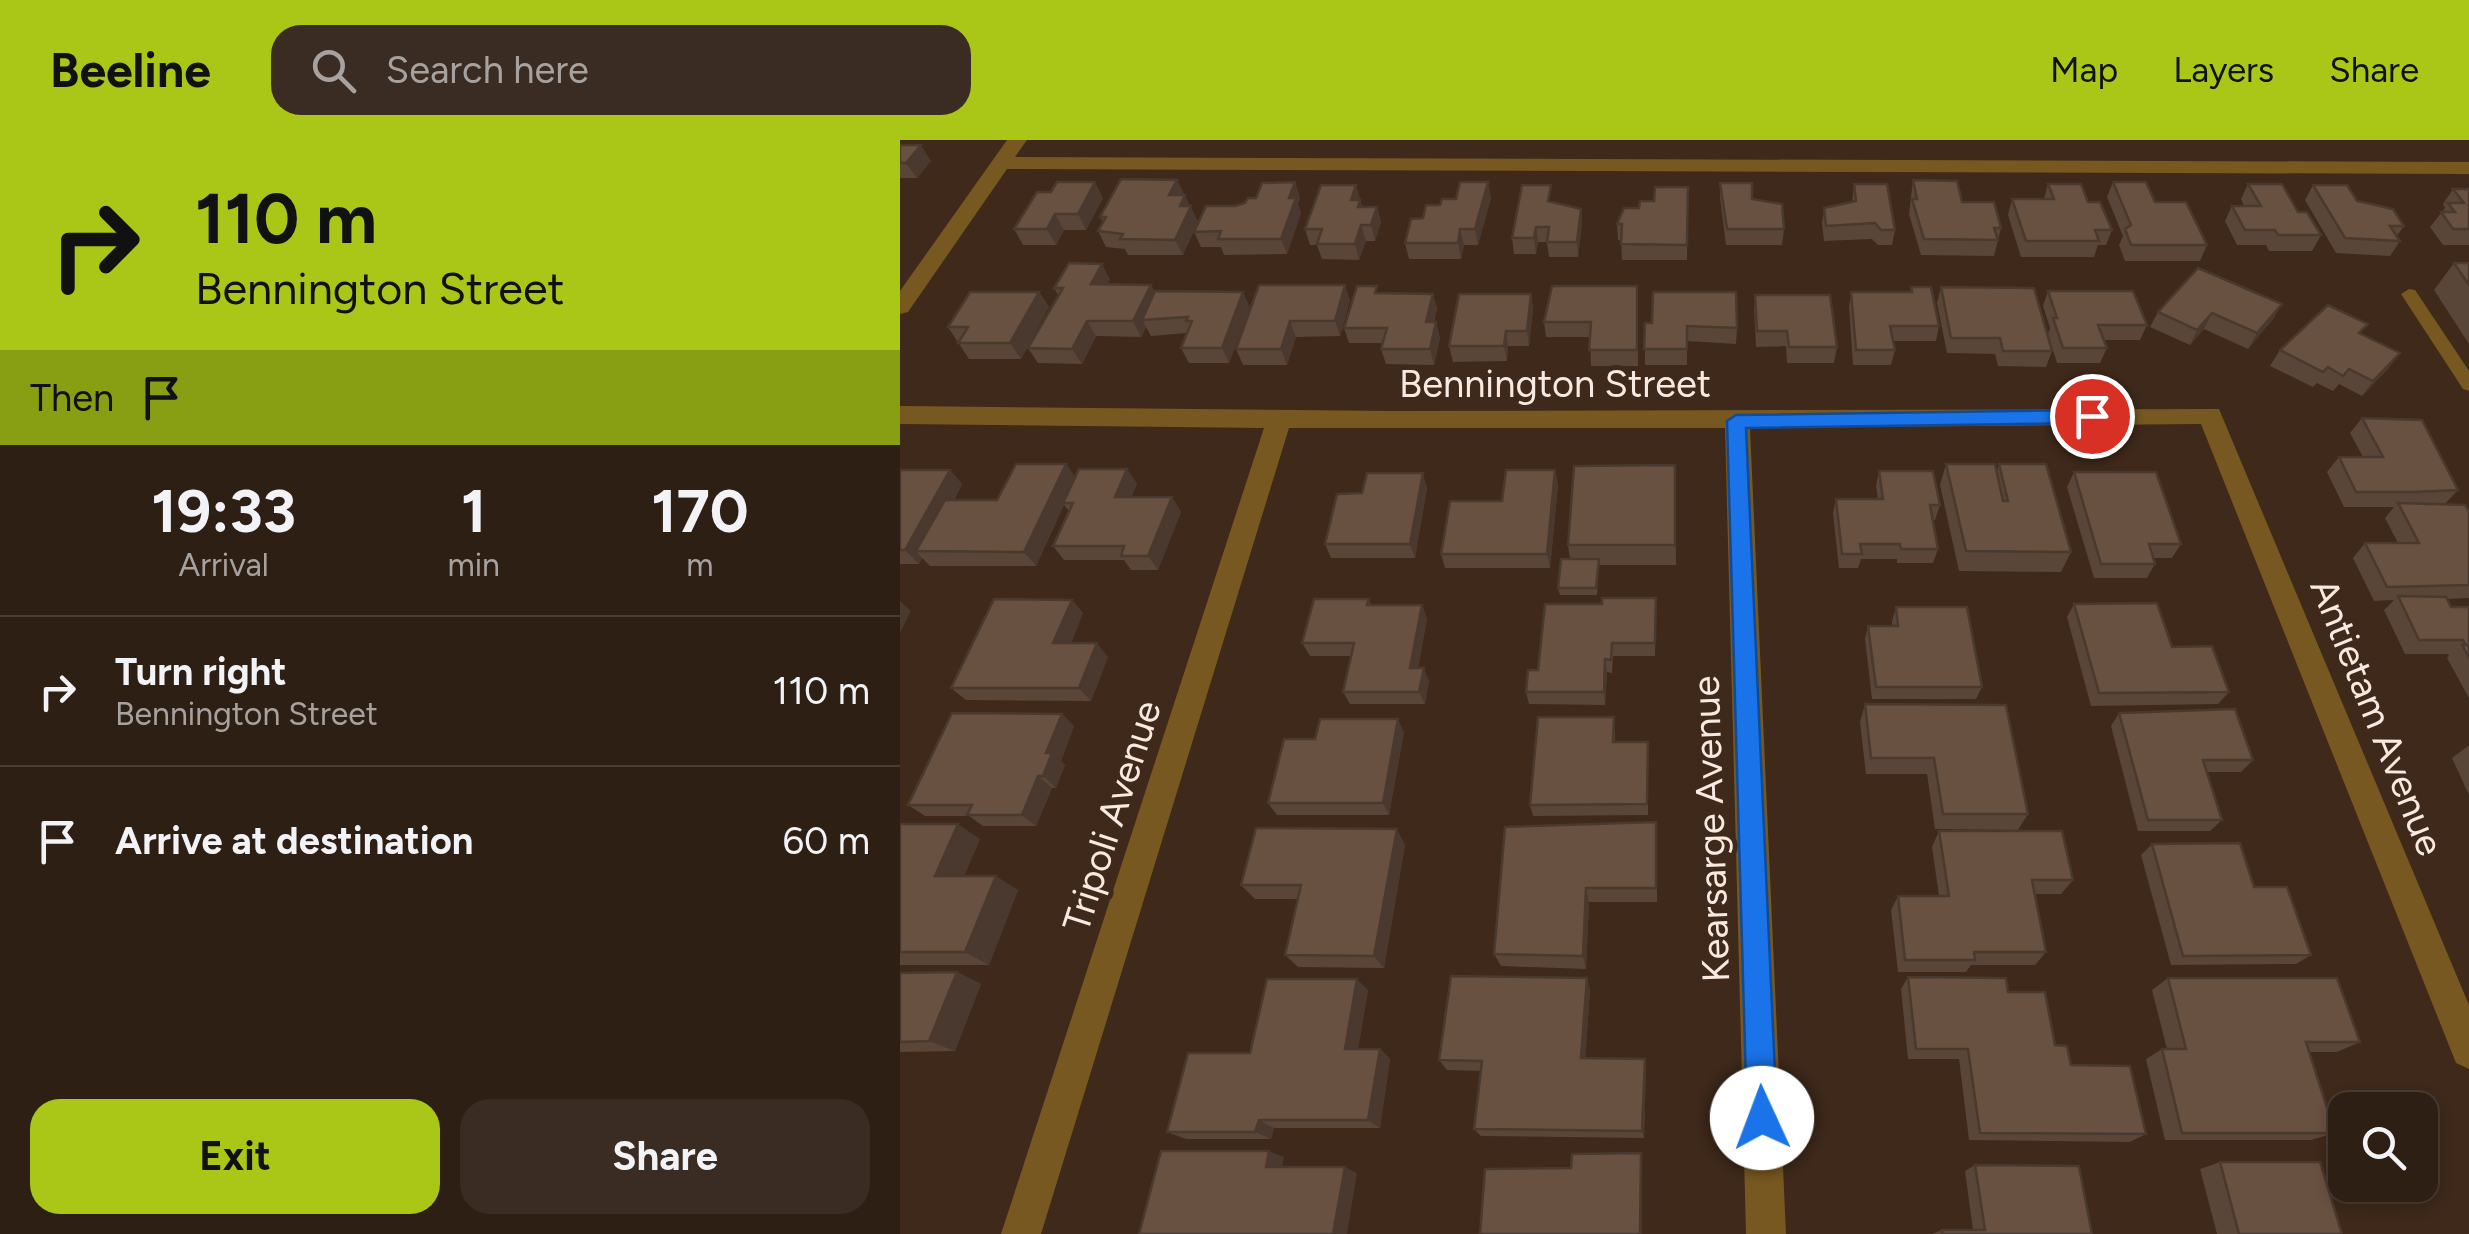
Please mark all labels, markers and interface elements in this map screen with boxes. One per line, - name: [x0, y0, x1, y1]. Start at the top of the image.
- search box: [271, 25, 971, 115]
- text: Beeline: [50, 41, 211, 99]
- icon: search: [306, 43, 361, 98]
- text: Search here: [386, 47, 589, 93]
- text: Map: [2050, 49, 2118, 91]
- text: Layers: [2173, 49, 2274, 91]
- text: Share: [2329, 49, 2419, 91]
- text: 110 m: [195, 176, 377, 261]
- icon: right: [30, 180, 160, 310]
- text: Bennington Street: [195, 261, 564, 315]
- street label: Bennington Street: [1399, 361, 1711, 407]
- icon: arrive: [134, 370, 189, 425]
- pin: [2050, 374, 2135, 459]
- text: Then: [30, 375, 114, 421]
- icon: arrive: [2065, 389, 2120, 444]
- text: 19:33: [151, 475, 296, 547]
- text: 1: [461, 475, 486, 547]
- text: 170: [651, 475, 749, 547]
- text: Arrival: [179, 546, 269, 584]
- text: min: [447, 546, 500, 584]
- text: m: [686, 546, 714, 584]
- street label: Antietam Avenue: [2300, 572, 2454, 862]
- text: Turn right: [115, 649, 287, 695]
- icon: right: [30, 664, 85, 719]
- text: 110 m: [773, 668, 870, 714]
- street label: Kearsarge Avenue: [1683, 675, 1739, 983]
- text: Bennington Street: [115, 695, 378, 733]
- street label: Tripoli Avenue: [1053, 695, 1171, 937]
- icon: arrive: [30, 814, 85, 869]
- text: Arrive at destination: [115, 818, 473, 864]
- text: 60 m: [782, 818, 870, 864]
- position arrow: [1710, 1066, 1814, 1170]
- map controls: [2328, 1092, 2438, 1202]
- button: search: [2328, 1092, 2438, 1202]
- button: Exit: [30, 1099, 440, 1214]
- button: Share: [460, 1099, 870, 1214]

